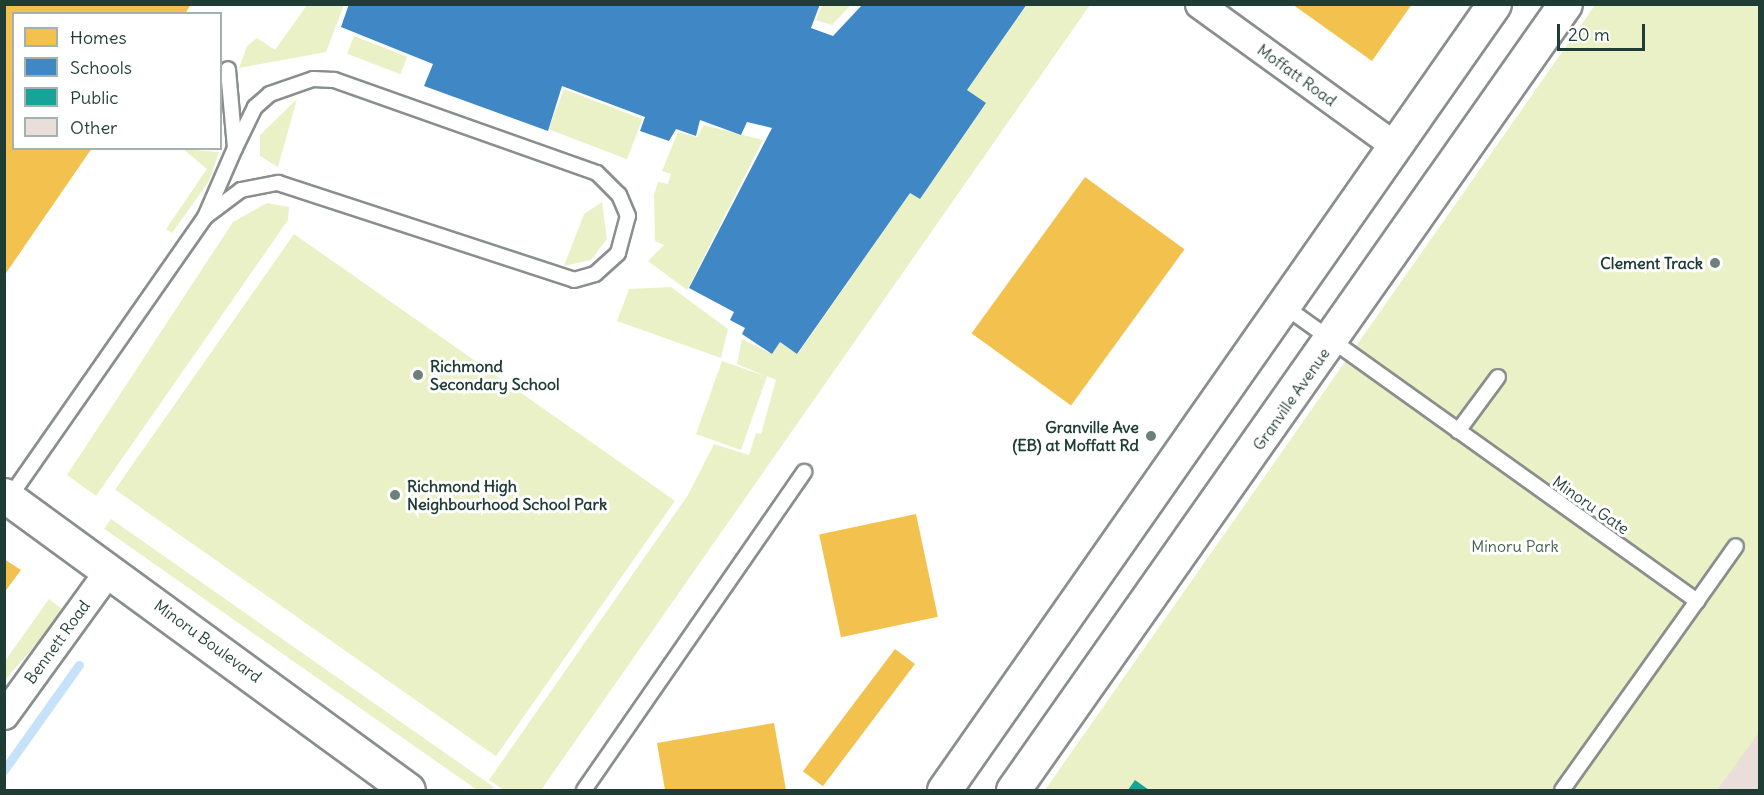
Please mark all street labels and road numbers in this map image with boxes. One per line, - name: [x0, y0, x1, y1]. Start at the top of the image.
- street label: Moffatt Road: [1254, 40, 1340, 110]
- street label: Granville Avenue: [1249, 344, 1333, 454]
- street label: Minoru Gate: [1549, 472, 1633, 538]
- street label: Minoru Boulevard: [151, 596, 265, 686]
- street label: Bennett Road: [20, 597, 94, 687]

